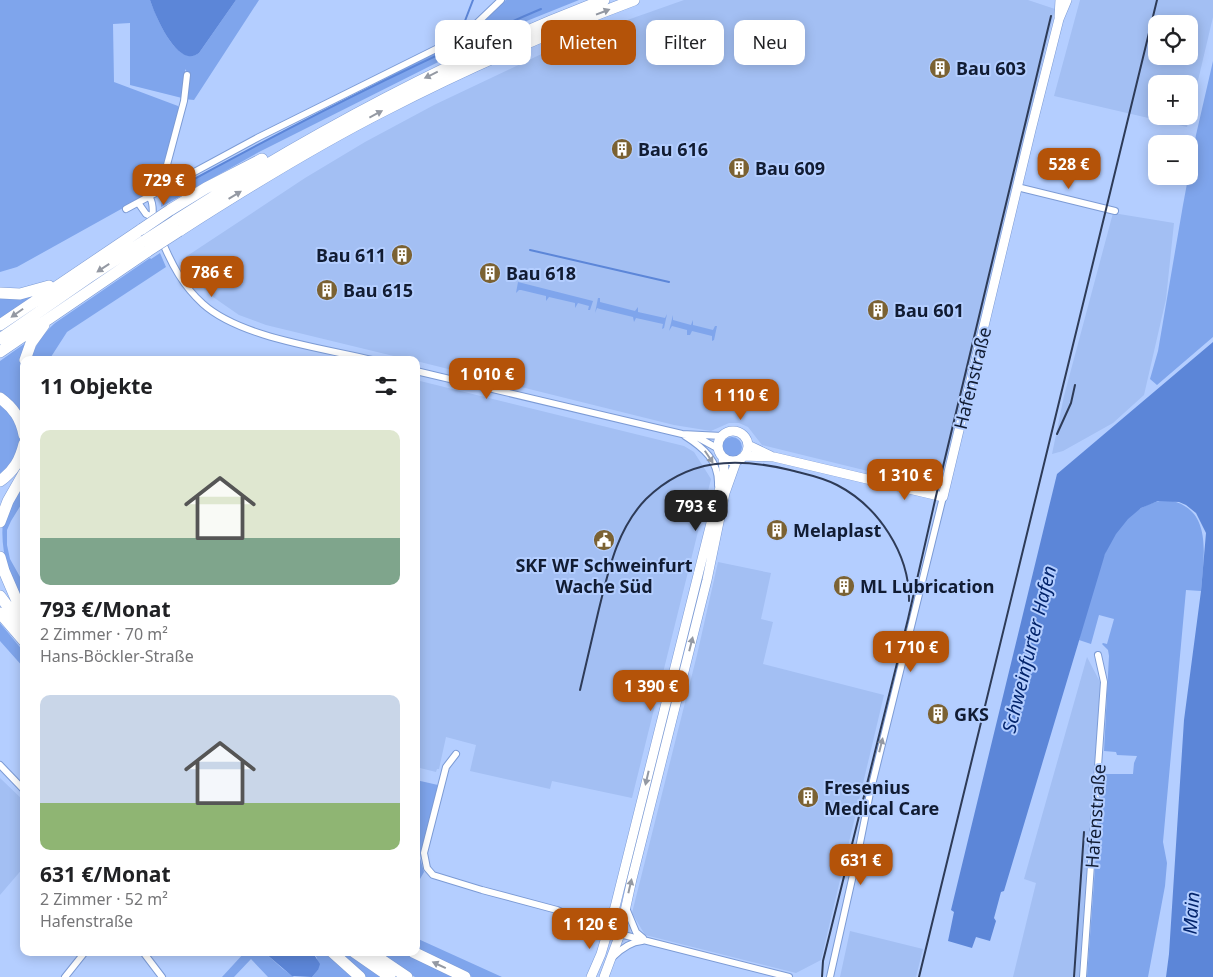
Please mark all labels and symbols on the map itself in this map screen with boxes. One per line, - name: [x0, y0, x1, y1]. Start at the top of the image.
- one-way arrow: [596, 7, 611, 15]
- building icon: Bau 603: [928, 56, 952, 80]
- place label: Bau 603: [956, 56, 1026, 80]
- one-way arrow: [424, 71, 439, 80]
- one-way arrow: [369, 110, 382, 119]
- building icon: Bau 616: [610, 137, 634, 161]
- place label: Bau 616: [638, 137, 708, 161]
- pin: 528 €: [1034, 148, 1104, 190]
- building icon: Bau 609: [727, 156, 751, 180]
- place label: Bau 609: [755, 156, 825, 180]
- pin: 729 €: [129, 164, 199, 206]
- one-way arrow: [228, 191, 241, 200]
- place label: Bau 611: [316, 243, 386, 267]
- building icon: Bau 611: [390, 243, 414, 267]
- pin: 786 €: [177, 256, 247, 298]
- building icon: Bau 618: [478, 261, 502, 285]
- place label: Bau 618: [506, 261, 576, 285]
- one-way arrow: [96, 263, 110, 272]
- building icon: Bau 615: [315, 278, 339, 302]
- place label: Bau 615: [343, 278, 413, 302]
- building icon: Bau 601: [866, 298, 890, 322]
- place label: Bau 601: [894, 298, 964, 322]
- one-way arrow: [10, 308, 24, 318]
- street label: Hafenstraße: [948, 324, 996, 432]
- pin: 1 010 €: [441, 358, 533, 400]
- pin: 1 110 €: [695, 378, 787, 421]
- one-way arrow: [704, 450, 714, 464]
- pin: 1 310 €: [859, 458, 951, 501]
- pin: 793 €: [661, 490, 731, 532]
- building icon: Melaplast: [765, 518, 789, 542]
- place label: Melaplast: [793, 518, 881, 542]
- public building icon: SKF WF Schweinfurt Wache Süd: [592, 528, 616, 552]
- place label: SKF WF Schweinfurt Wache Süd: [515, 553, 693, 598]
- water label: Schweinfurter Hafen: [996, 563, 1062, 735]
- building icon: ML Lubrication: [832, 574, 856, 598]
- place label: ML Lubrication: [860, 574, 995, 598]
- pin: 1 710 €: [865, 630, 957, 673]
- one-way arrow: [687, 636, 695, 651]
- pin: 1 390 €: [605, 670, 697, 712]
- building icon: GKS: [926, 702, 950, 726]
- place label: GKS: [954, 702, 989, 726]
- one-way arrow: [877, 738, 885, 753]
- street label: Hafenstraße: [1079, 763, 1111, 869]
- one-way arrow: [643, 770, 651, 785]
- place label: Fresenius Medical Care: [824, 775, 939, 820]
- building icon: Fresenius Medical Care: [796, 785, 820, 809]
- pin: 631 €: [826, 844, 896, 886]
- one-way arrow: [626, 878, 634, 894]
- water label: Main: [1177, 891, 1205, 935]
- pin: 1 120 €: [544, 908, 636, 950]
- one-way arrow: [432, 961, 446, 969]

